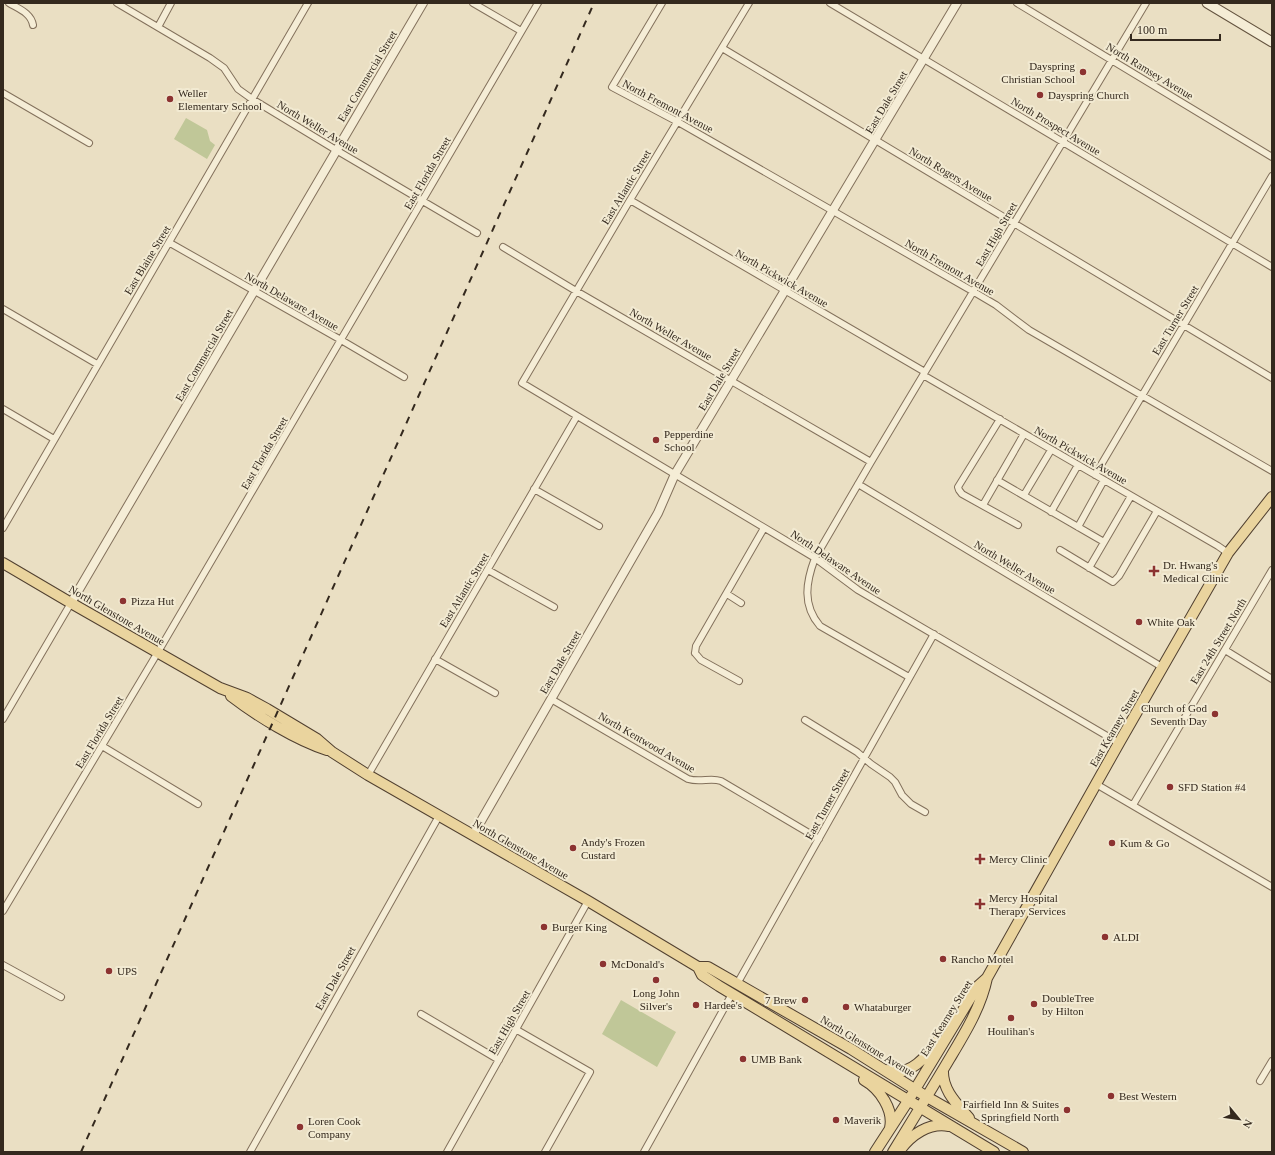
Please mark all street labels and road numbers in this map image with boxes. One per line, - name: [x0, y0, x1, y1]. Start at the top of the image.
- street label: East Commercial Street: [335, 28, 399, 124]
- street label: North Ramsey Avenue: [1104, 40, 1196, 102]
- street label: East Dale Street: [863, 69, 909, 135]
- street label: North Fremont Avenue: [620, 77, 716, 135]
- street label: North Prospect Avenue: [1009, 95, 1103, 157]
- street label: North Weller Avenue: [275, 98, 361, 156]
- street label: East Florida Street: [401, 135, 453, 211]
- street label: North Rogers Avenue: [907, 144, 995, 204]
- street label: East Atlantic Street: [599, 148, 653, 226]
- street label: East High Street: [973, 200, 1019, 268]
- street label: East Blaine Street: [122, 223, 172, 297]
- street label: North Fremont Avenue: [903, 236, 997, 298]
- street label: North Pickwick Avenue: [734, 247, 831, 309]
- street label: North Delaware Avenue: [243, 269, 341, 333]
- street label: East Turner Street: [1149, 283, 1201, 357]
- street label: North Weller Avenue: [628, 306, 714, 362]
- street label: East Commercial Street: [173, 307, 235, 403]
- street label: East Dale Street: [696, 346, 742, 412]
- street label: East Florida Street: [238, 415, 290, 491]
- street label: North Pickwick Avenue: [1033, 424, 1130, 486]
- street label: North Delaware Avenue: [789, 527, 883, 597]
- street label: North Weller Avenue: [972, 538, 1058, 596]
- street label: East Atlantic Street: [437, 551, 491, 629]
- street label: North Glenstone Avenue: [67, 583, 167, 647]
- street label: East 24th Street North: [1188, 595, 1249, 686]
- street label: East Dale Street: [537, 628, 583, 696]
- street label: East Kearney Street: [1087, 687, 1141, 769]
- street label: East Florida Street: [73, 694, 125, 770]
- street label: North Kentwood Avenue: [596, 709, 698, 775]
- street label: East Turner Street: [802, 766, 852, 842]
- street label: North Glenstone Avenue: [471, 817, 571, 881]
- street label: East Dale Street: [313, 944, 357, 1012]
- street label: East Kearney Street: [918, 978, 974, 1058]
- street label: East High Street: [486, 988, 532, 1056]
- street label: North Glenstone Avenue: [818, 1013, 918, 1079]

